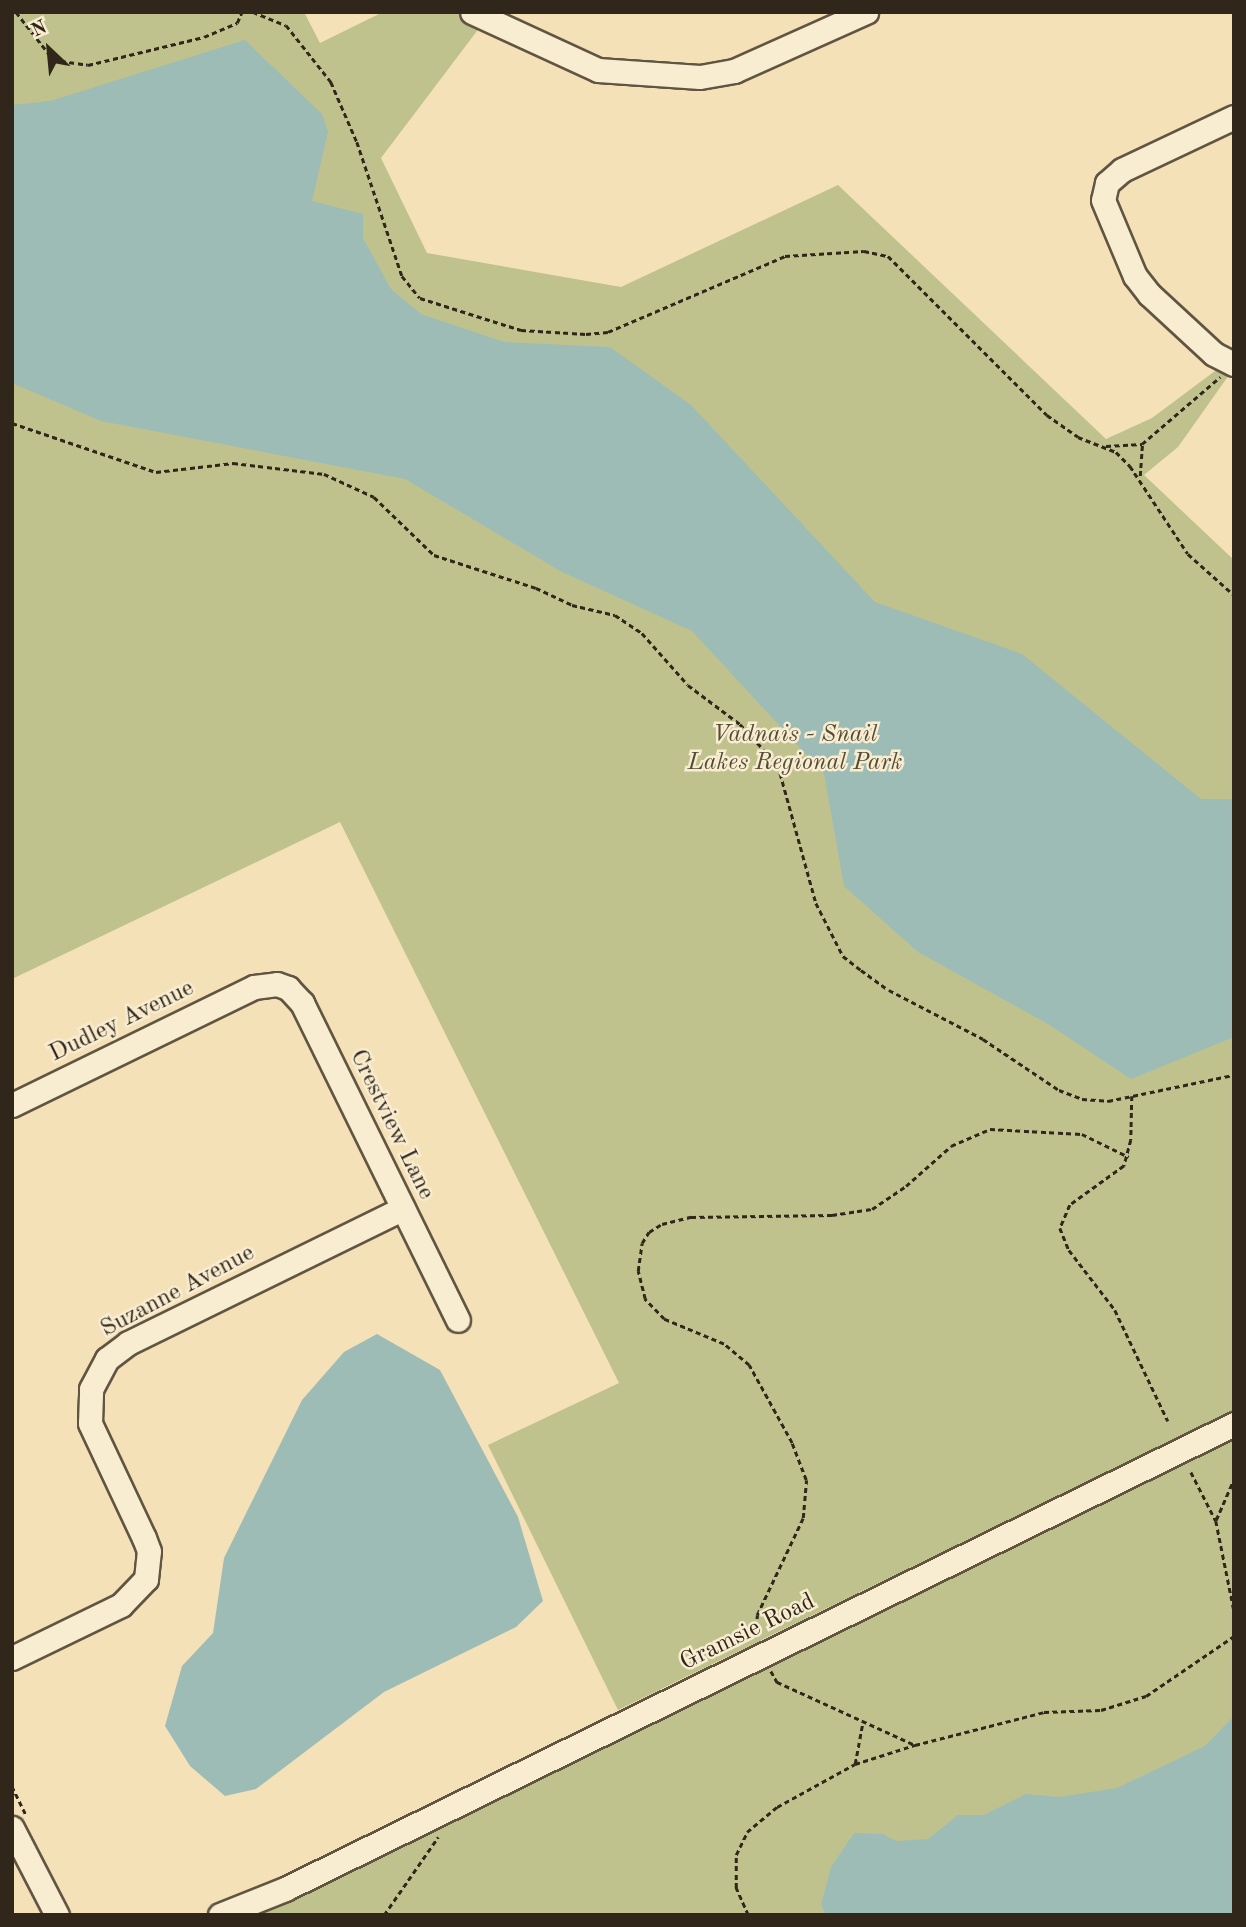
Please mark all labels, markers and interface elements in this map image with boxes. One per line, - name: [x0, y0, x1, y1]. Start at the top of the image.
- north arrow: [14, 14, 84, 84]
- text: N: [29, 18, 50, 41]
- park label: Vadnais - Snail Lakes Regional Park: [687, 722, 903, 778]
- street label: Dudley Avenue: [45, 975, 199, 1069]
- street label: Crestview Lane: [342, 1045, 440, 1205]
- street label: Suzanne Avenue: [96, 1239, 260, 1345]
- street label: Gramsie Road: [676, 1588, 820, 1678]

